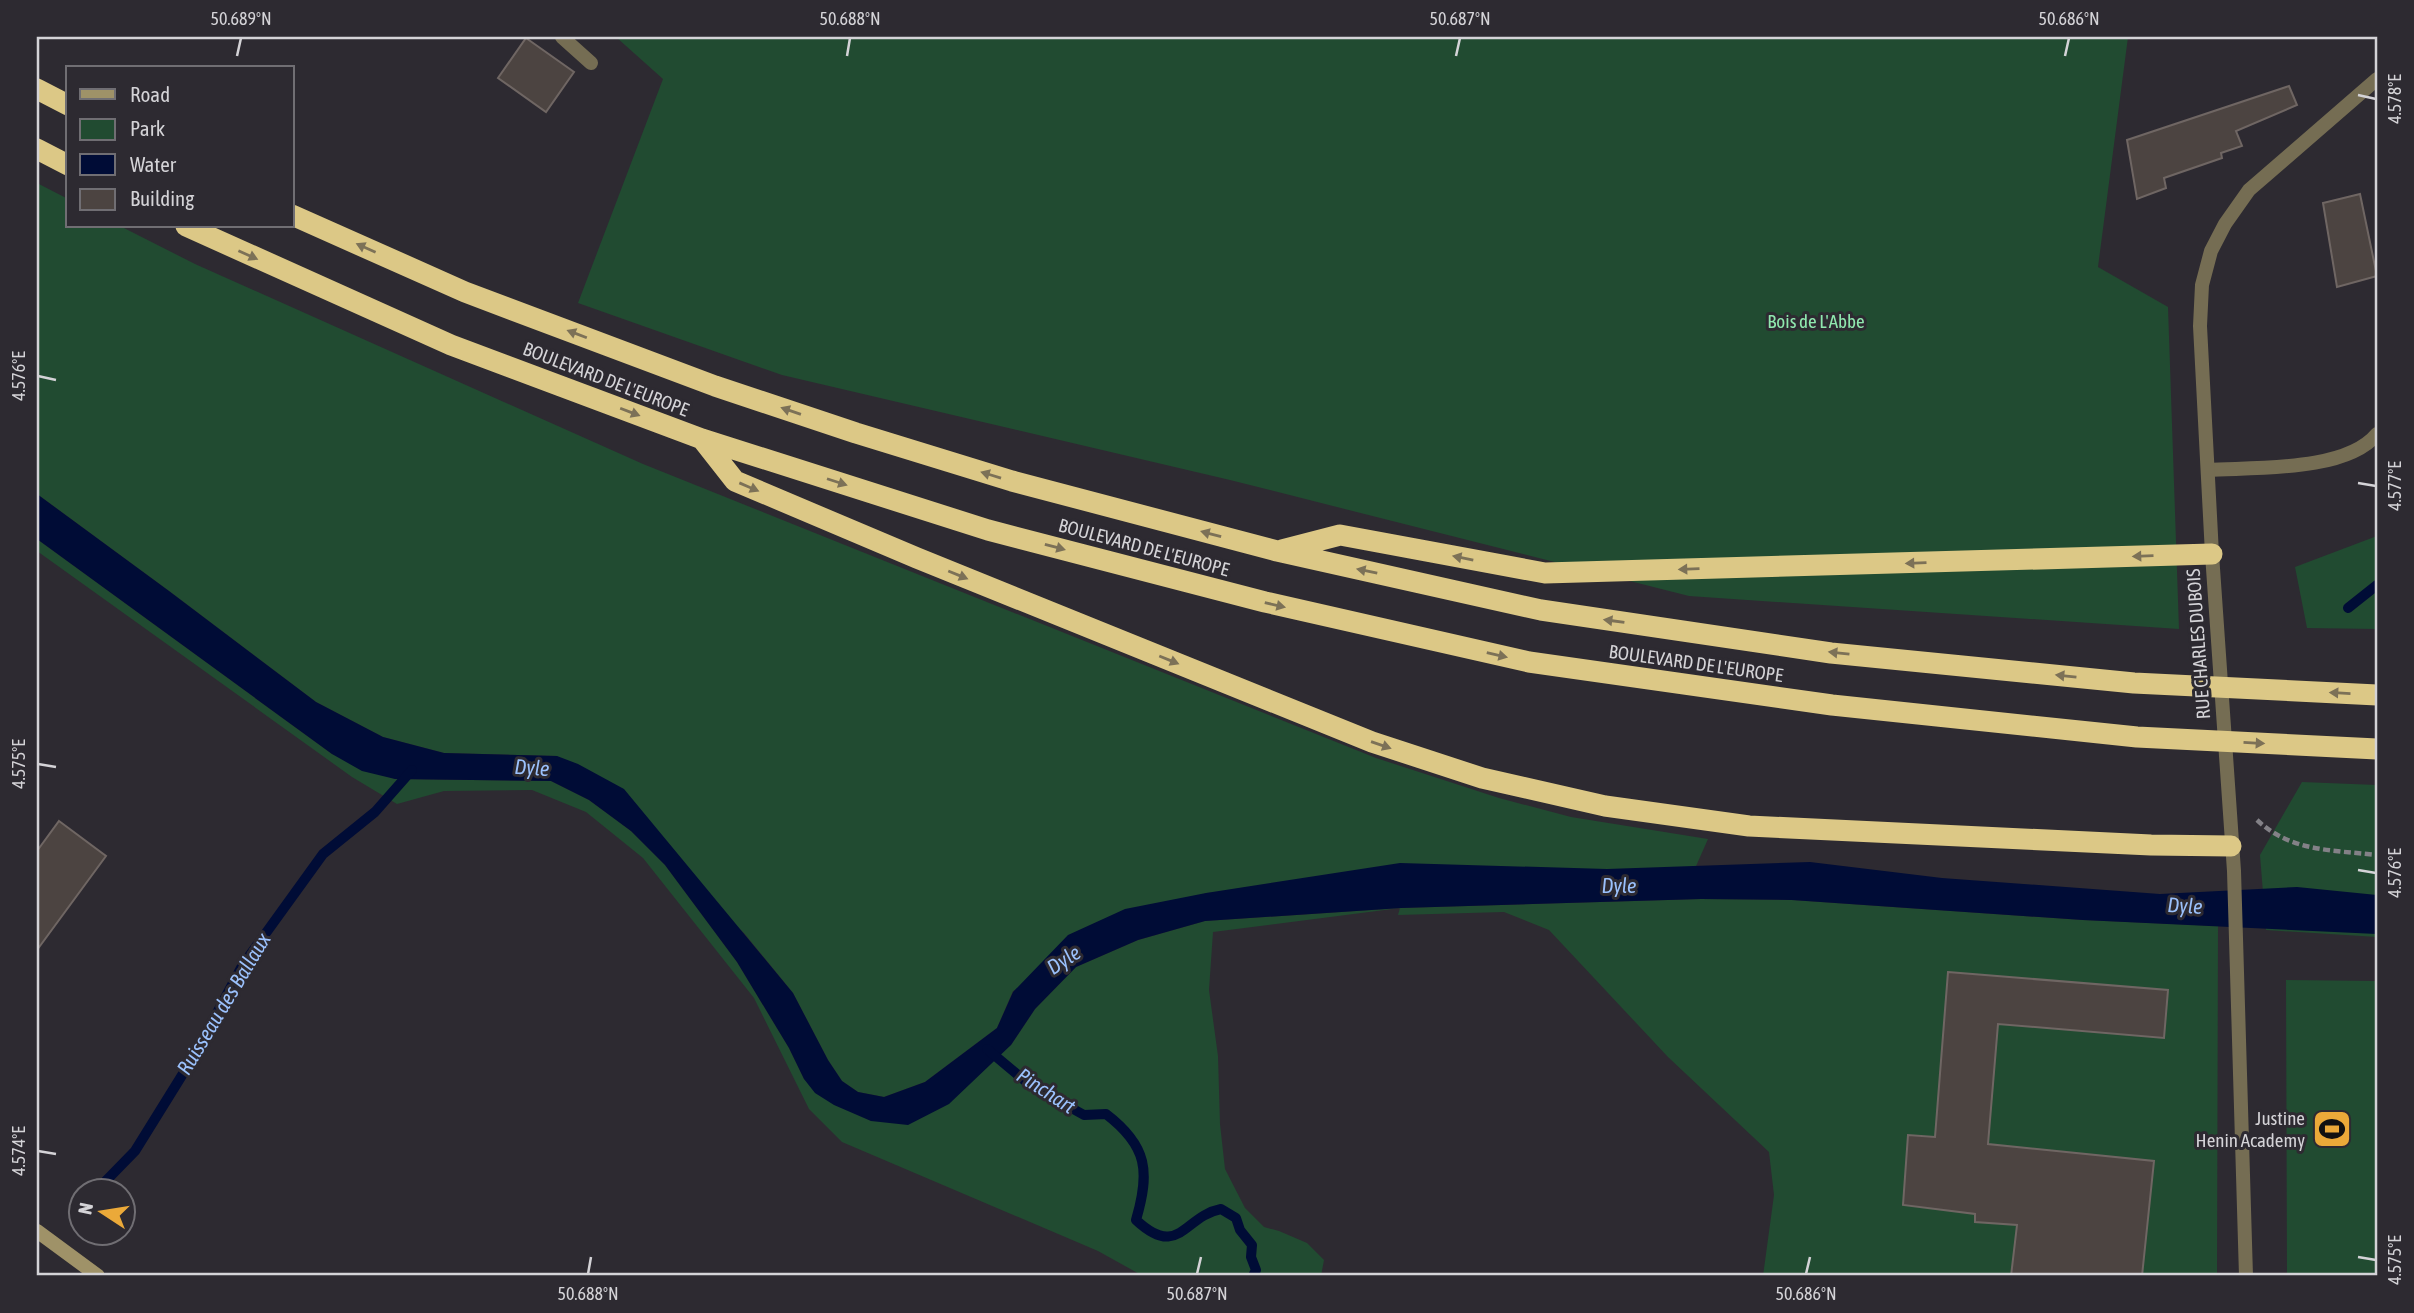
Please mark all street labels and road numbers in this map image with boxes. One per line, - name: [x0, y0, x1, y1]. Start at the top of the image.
- street label: BOULEVARD DE L'EUROPE: [520, 337, 692, 421]
- street label: BOULEVARD DE L'EUROPE: [1056, 514, 1232, 580]
- street label: RUE CHARLES DUBOIS: [2182, 568, 2214, 720]
- street label: BOULEVARD DE L'EUROPE: [1607, 640, 1785, 686]

